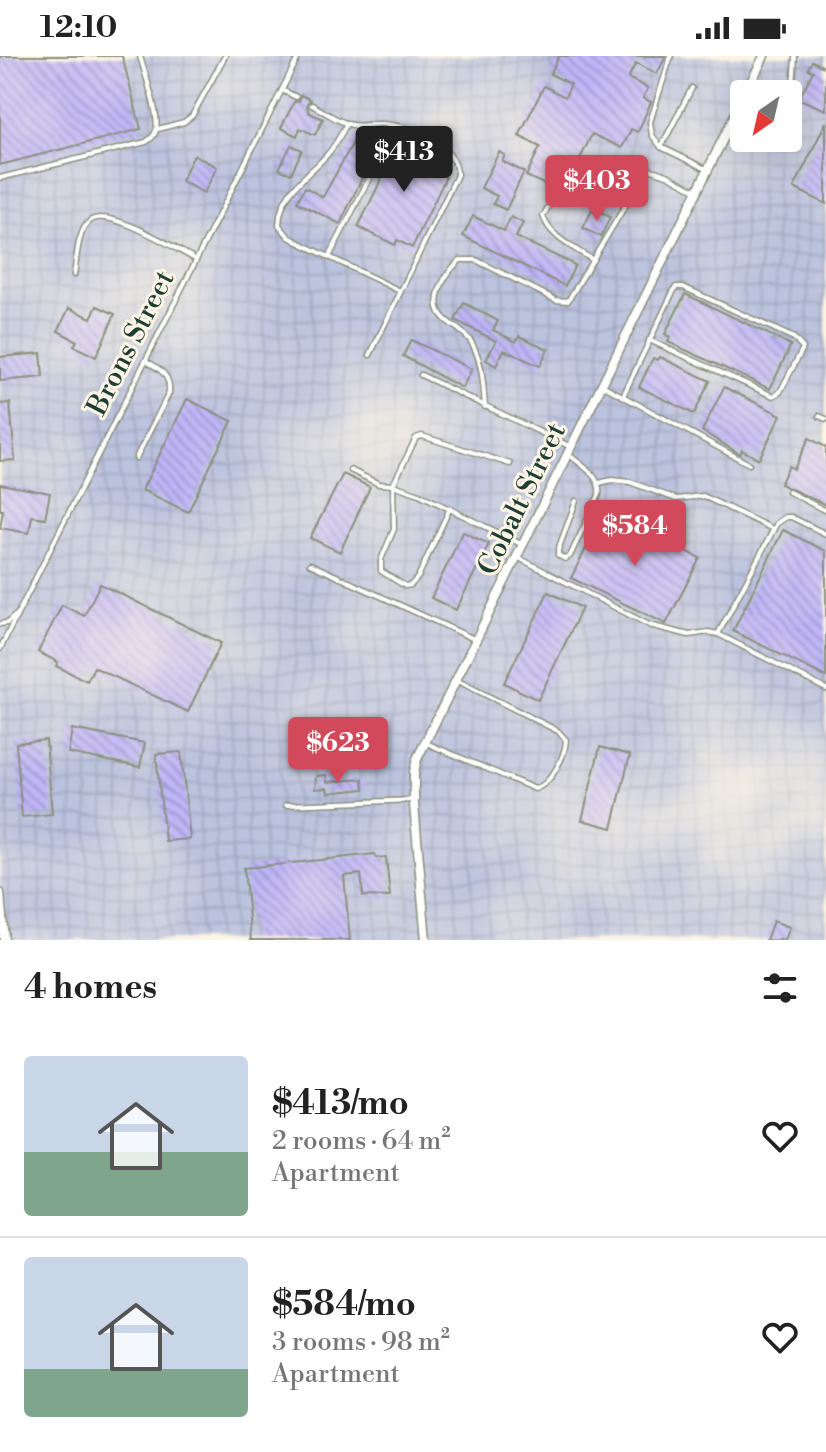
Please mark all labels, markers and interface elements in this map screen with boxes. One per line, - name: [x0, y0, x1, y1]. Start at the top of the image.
- text: 12:10: [40, 9, 117, 47]
- north arrow: [730, 80, 802, 152]
- map controls: [730, 80, 802, 152]
- pin: $413: [357, 126, 451, 194]
- text: $413: [374, 136, 434, 168]
- pin: $403: [550, 155, 644, 223]
- text: $403: [563, 165, 631, 197]
- street label: Brons Street: [79, 265, 182, 422]
- street label: Cobalt Street: [470, 417, 574, 581]
- pin: $584: [588, 500, 682, 568]
- text: $584: [602, 510, 668, 542]
- pin: $623: [291, 717, 385, 785]
- text: $623: [306, 727, 370, 759]
- icon: filters: [758, 966, 802, 1010]
- text: 4 homes: [24, 967, 157, 1009]
- text: $413/mo: [272, 1083, 409, 1125]
- icon: home: [88, 1088, 184, 1184]
- icon: heart: [758, 1114, 802, 1158]
- text: 2 rooms · 64 m²: [272, 1125, 451, 1157]
- text: Apartment: [272, 1157, 400, 1189]
- text: $584/mo: [272, 1284, 416, 1326]
- icon: home: [88, 1289, 184, 1385]
- icon: heart: [758, 1315, 802, 1359]
- text: 3 rooms · 98 m²: [272, 1326, 450, 1358]
- text: Apartment: [272, 1358, 400, 1390]

